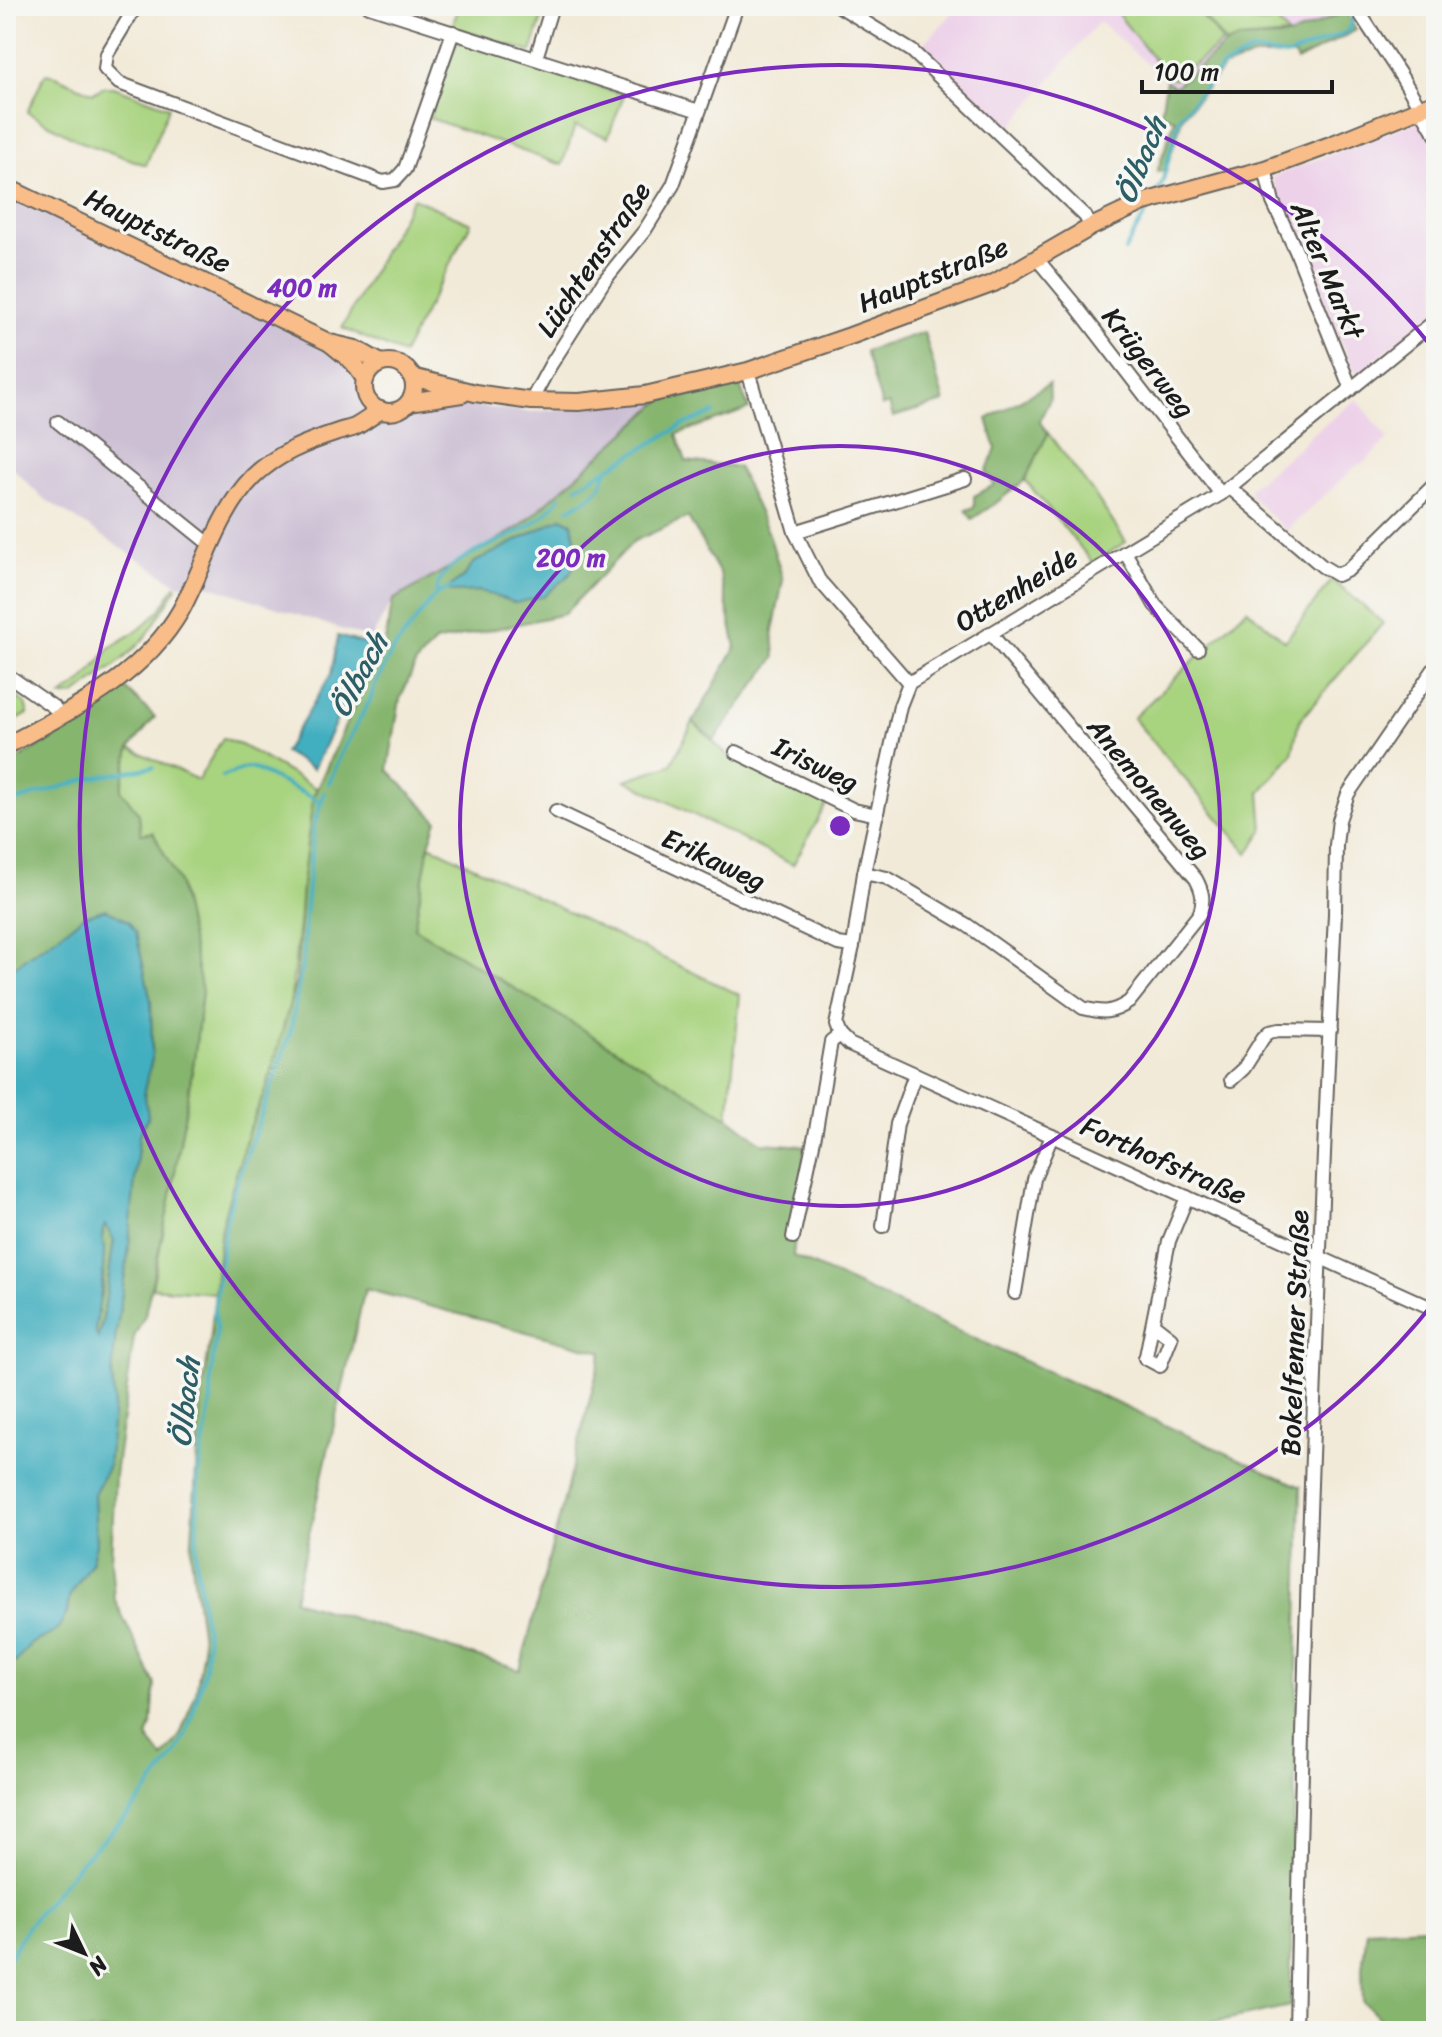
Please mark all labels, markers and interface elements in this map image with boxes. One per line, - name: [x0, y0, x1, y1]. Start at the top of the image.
- scale bar: [1142, 44, 1332, 94]
- text: 100 m: [1154, 51, 1219, 93]
- water label: Ölbach: [1099, 106, 1184, 212]
- street label: Lüchtenstraße: [523, 171, 664, 348]
- street label: Hauptstraße: [76, 174, 240, 287]
- street label: Alter Markt: [1276, 192, 1379, 349]
- street label: Hauptstraße: [850, 222, 1016, 327]
- text: 400 m: [267, 267, 338, 309]
- street label: Krügerweg: [1089, 295, 1208, 429]
- street label: Ottenheide: [945, 533, 1087, 646]
- text: 200 m: [536, 537, 606, 579]
- water label: Ölbach: [314, 621, 405, 727]
- street label: Anemonenweg: [1074, 705, 1225, 871]
- street label: Irisweg: [763, 722, 867, 806]
- centre of rings: [826, 812, 854, 840]
- street label: Erikaweg: [653, 814, 774, 905]
- street label: Forthofstraße: [1073, 1102, 1255, 1219]
- street label: Bokelfenner Straße: [1266, 1209, 1323, 1457]
- water label: Ölbach: [153, 1352, 217, 1449]
- north arrow: [44, 1913, 124, 1993]
- text: N: [78, 1947, 118, 1986]

